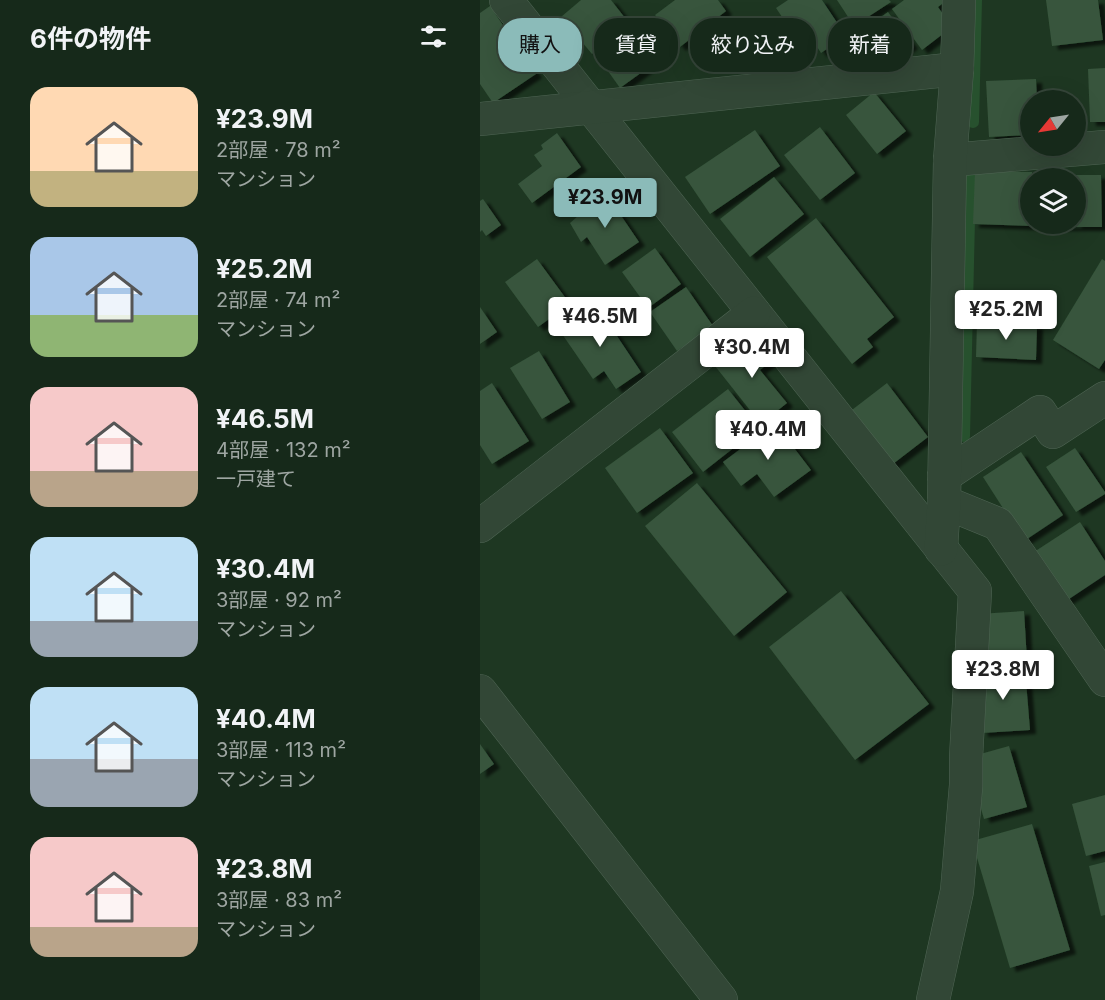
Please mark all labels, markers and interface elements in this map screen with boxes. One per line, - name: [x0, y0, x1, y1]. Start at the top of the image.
- chip: 購入: [498, 18, 582, 72]
- chip: 賃貸: [594, 18, 678, 72]
- chip: 絞り込み: [690, 18, 816, 72]
- chip: 新着: [828, 18, 912, 72]
- icon: filters: [417, 20, 450, 53]
- text: 6件の物件: [30, 23, 151, 54]
- north arrow: [1020, 90, 1086, 156]
- map controls: [1020, 90, 1086, 234]
- text: ¥23.9M: [216, 103, 313, 134]
- icon: home: [78, 111, 150, 183]
- text: 2部屋 · 78 m²: [216, 138, 341, 162]
- text: マンション: [216, 167, 316, 191]
- button: layers: [1020, 168, 1086, 234]
- pin: ¥23.9M: [556, 178, 654, 229]
- text: ¥23.9M: [568, 185, 642, 209]
- text: ¥25.2M: [216, 253, 313, 284]
- icon: home: [78, 261, 150, 333]
- text: 2部屋 · 74 m²: [216, 288, 340, 312]
- pin: ¥25.2M: [957, 290, 1055, 341]
- pin: ¥46.5M: [551, 297, 649, 348]
- text: ¥25.2M: [969, 297, 1043, 321]
- text: ¥46.5M: [562, 304, 638, 328]
- text: マンション: [216, 317, 316, 341]
- pin: ¥30.4M: [703, 328, 801, 379]
- text: ¥30.4M: [714, 335, 790, 359]
- text: ¥46.5M: [216, 403, 314, 434]
- pin: ¥40.4M: [719, 410, 817, 461]
- icon: home: [78, 411, 150, 483]
- text: ¥40.4M: [730, 417, 806, 441]
- text: 4部屋 · 132 m²: [216, 438, 351, 462]
- text: 一戸建て: [216, 467, 296, 491]
- text: ¥30.4M: [216, 553, 315, 584]
- icon: home: [78, 561, 150, 633]
- text: 3部屋 · 92 m²: [216, 588, 342, 612]
- text: マンション: [216, 617, 316, 641]
- pin: ¥23.8M: [954, 650, 1052, 701]
- text: ¥23.8M: [966, 657, 1040, 681]
- text: ¥40.4M: [216, 703, 316, 734]
- icon: home: [78, 711, 150, 783]
- text: 3部屋 · 113 m²: [216, 738, 346, 762]
- text: マンション: [216, 767, 316, 791]
- text: ¥23.8M: [216, 853, 313, 884]
- icon: home: [78, 861, 150, 933]
- text: 3部屋 · 83 m²: [216, 888, 342, 912]
- text: マンション: [216, 917, 316, 941]

